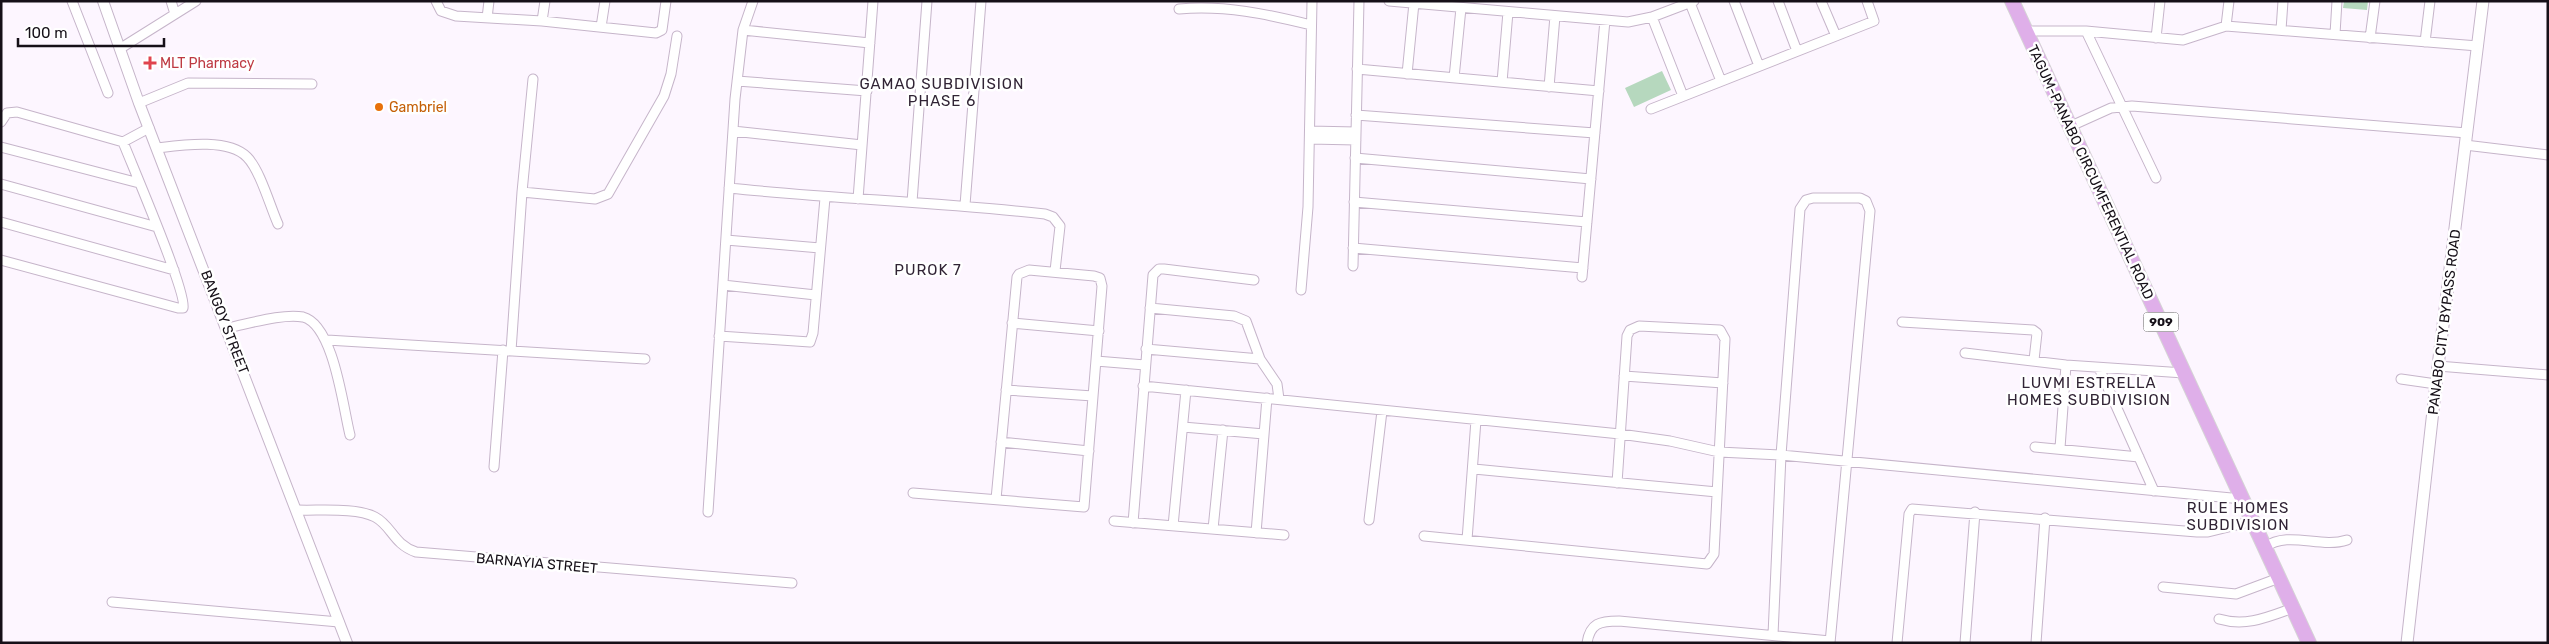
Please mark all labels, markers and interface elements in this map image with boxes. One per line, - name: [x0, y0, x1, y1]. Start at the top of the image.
- scale bar: [18, 15, 164, 47]
- text: 100 m: [25, 24, 67, 42]
- street label: TAGUM-PANABO CIRCUMFERENTIAL ROAD: [2024, 42, 2157, 302]
- place label: MLT Pharmacy: [160, 55, 255, 72]
- marker: MLT Pharmacy: [144, 57, 156, 69]
- district label: GAMAO SUBDIVISION PHASE 6: [860, 75, 1024, 110]
- place label: Gambriel: [389, 99, 447, 116]
- marker: Gambriel: [373, 101, 385, 113]
- street label: PANABO CITY BYPASS ROAD: [2425, 228, 2464, 416]
- district label: PUROK 7: [894, 261, 962, 279]
- street label: BANGOY STREET: [197, 268, 252, 377]
- road number: 909: [2144, 313, 2178, 332]
- district label: LUVMI ESTRELLA HOMES SUBDIVISION: [2007, 374, 2171, 409]
- district label: RULE HOMES SUBDIVISION: [2186, 499, 2290, 534]
- street label: BARNAYIA STREET: [475, 550, 599, 577]

